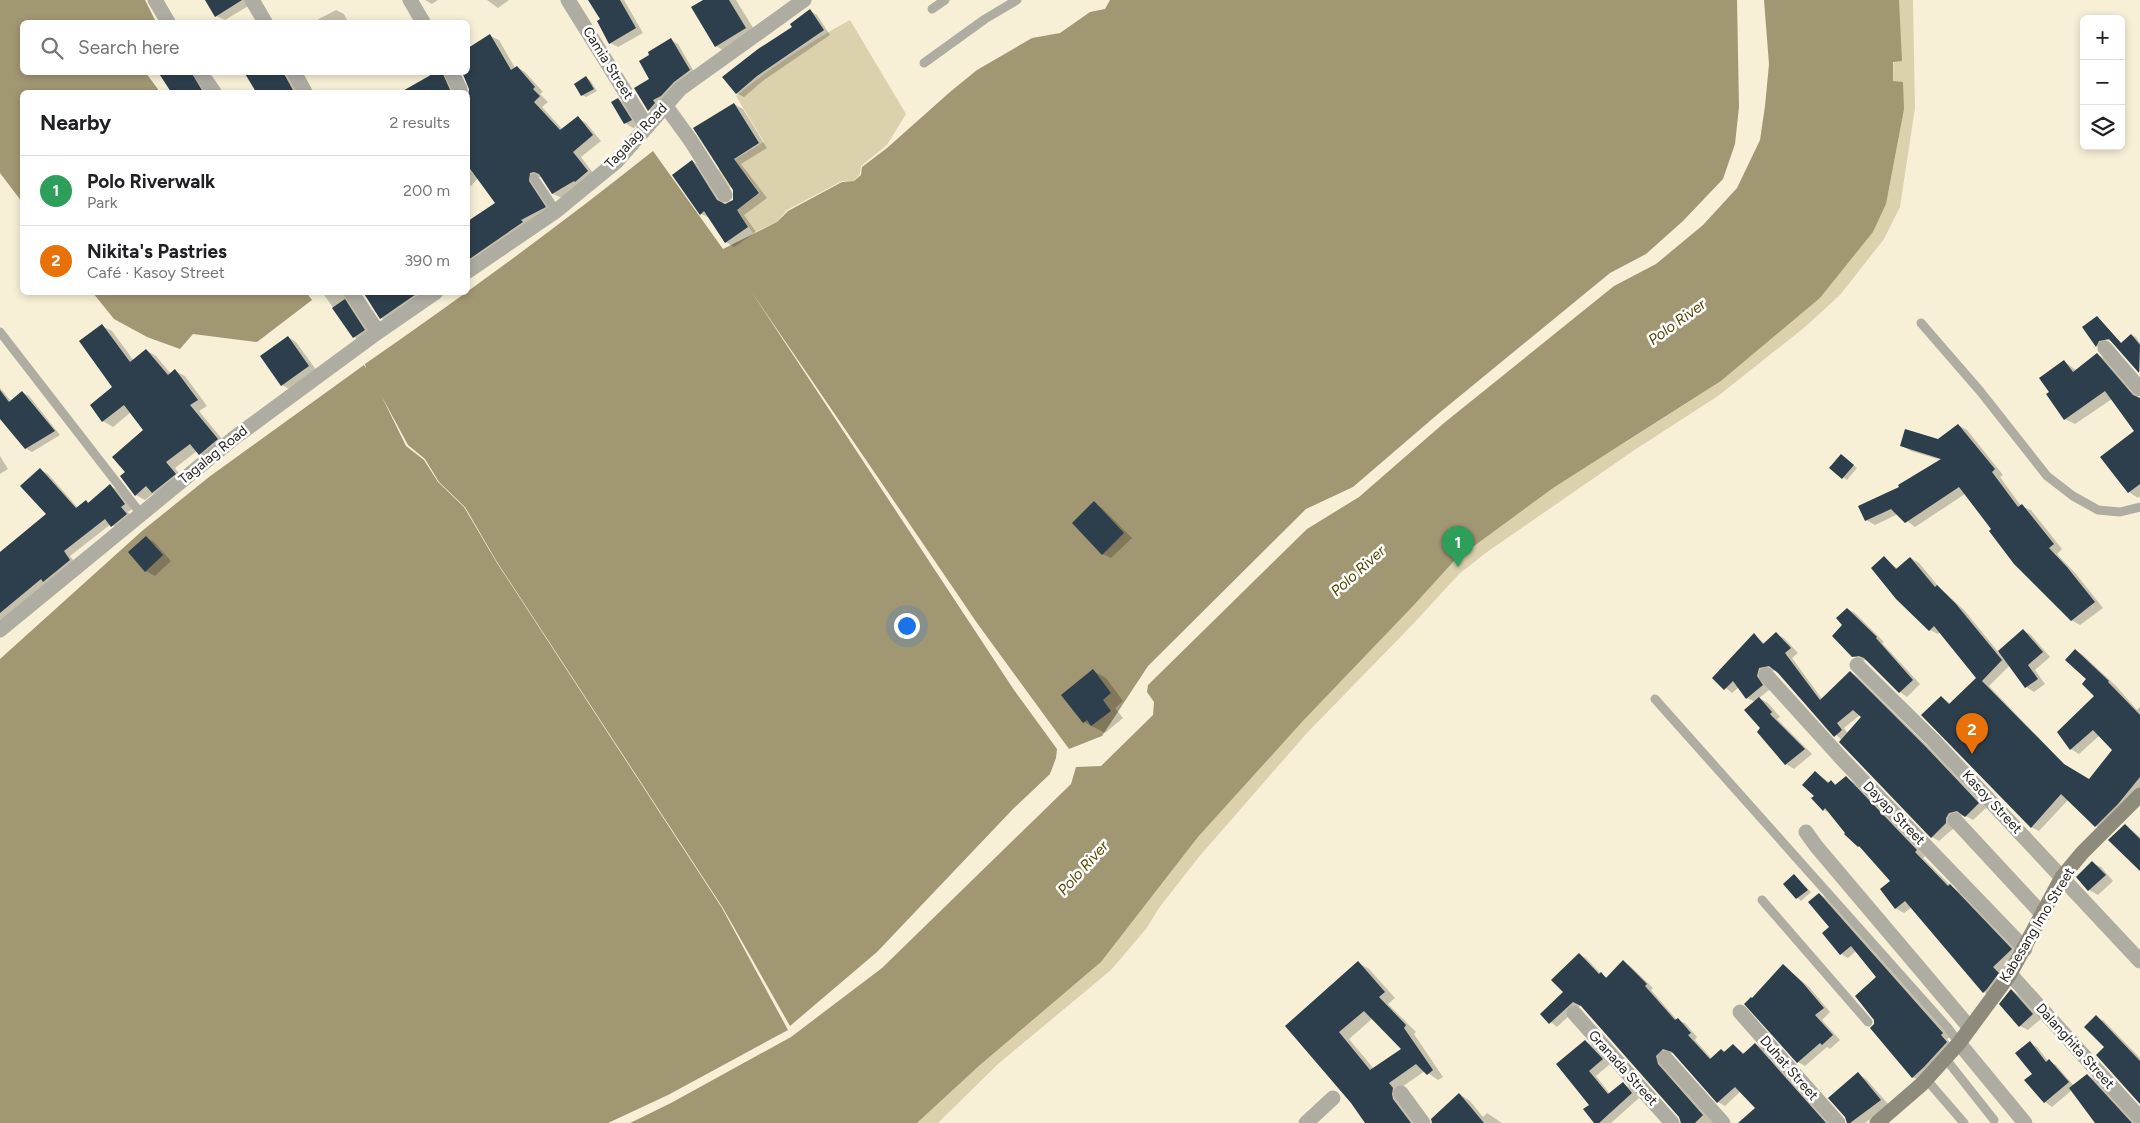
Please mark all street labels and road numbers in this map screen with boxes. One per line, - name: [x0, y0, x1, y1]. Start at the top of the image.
- street label: Camia Street: [579, 24, 637, 102]
- street label: Tagalag Road: [601, 100, 671, 172]
- street label: Tagalag Road: [175, 422, 251, 488]
- street label: Kasoy Street: [1958, 767, 2026, 837]
- street label: Dayap Street: [1859, 778, 1929, 848]
- street label: Kabesang Imo Street: [1996, 864, 2078, 986]
- street label: Dalanghita Street: [2032, 1000, 2118, 1092]
- street label: Granada Street: [1585, 1027, 1661, 1109]
- street label: Duhat Street: [1756, 1032, 1822, 1104]

